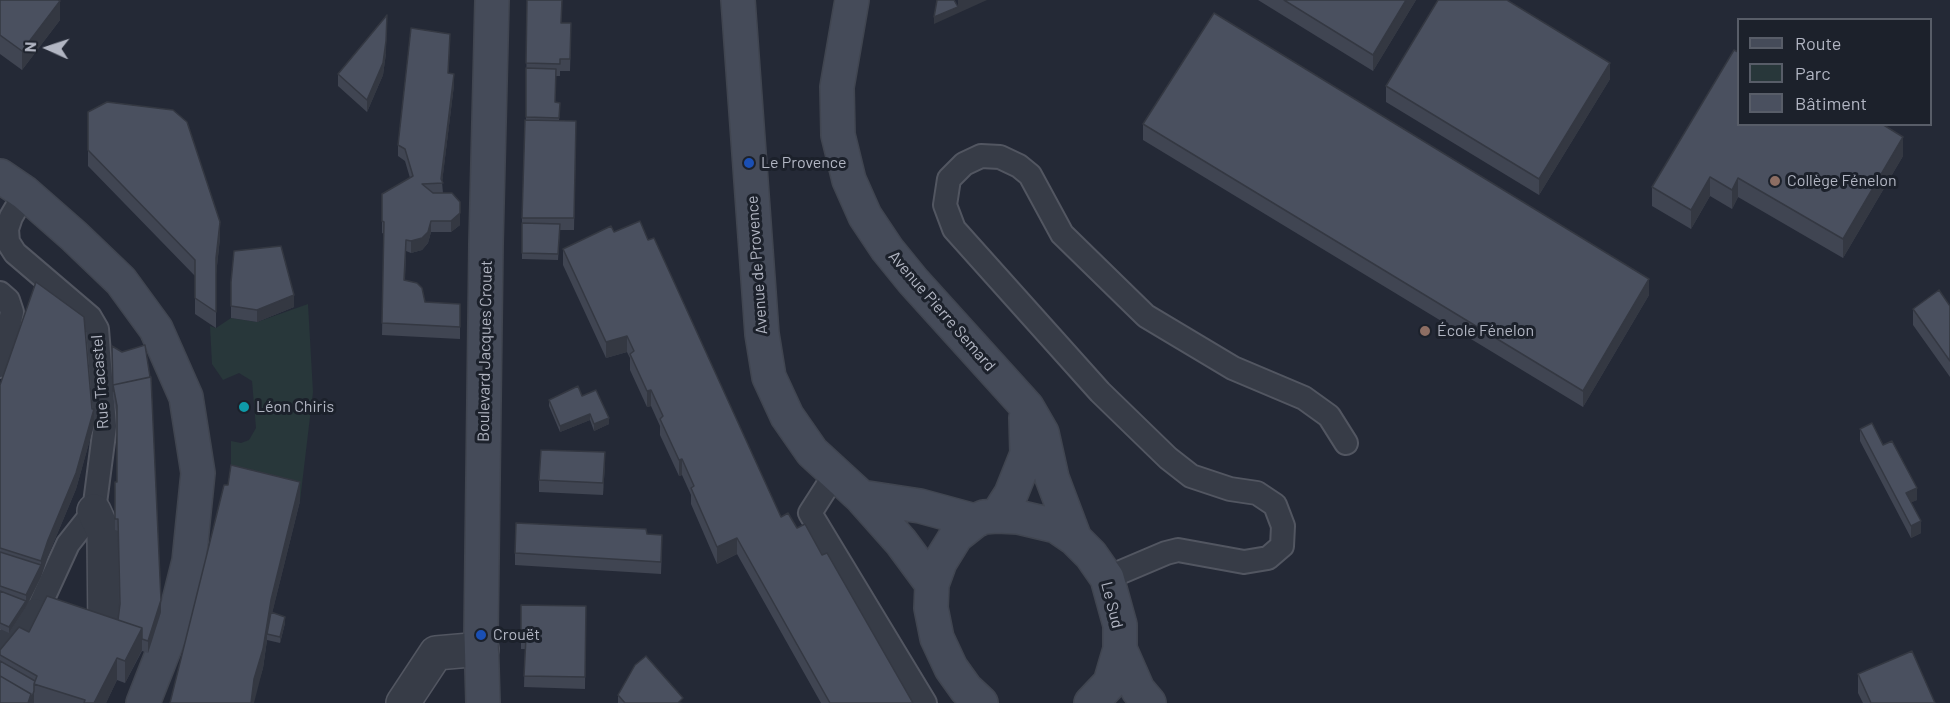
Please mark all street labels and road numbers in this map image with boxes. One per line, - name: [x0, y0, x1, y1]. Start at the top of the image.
- street label: Avenue de Provence: [743, 195, 771, 335]
- street label: Avenue Pierre Semard: [885, 247, 999, 375]
- street label: Boulevard Jacques Crouet: [474, 260, 496, 442]
- street label: Rue Tracastel: [87, 334, 113, 430]
- street label: Le Sud: [1097, 580, 1127, 630]

